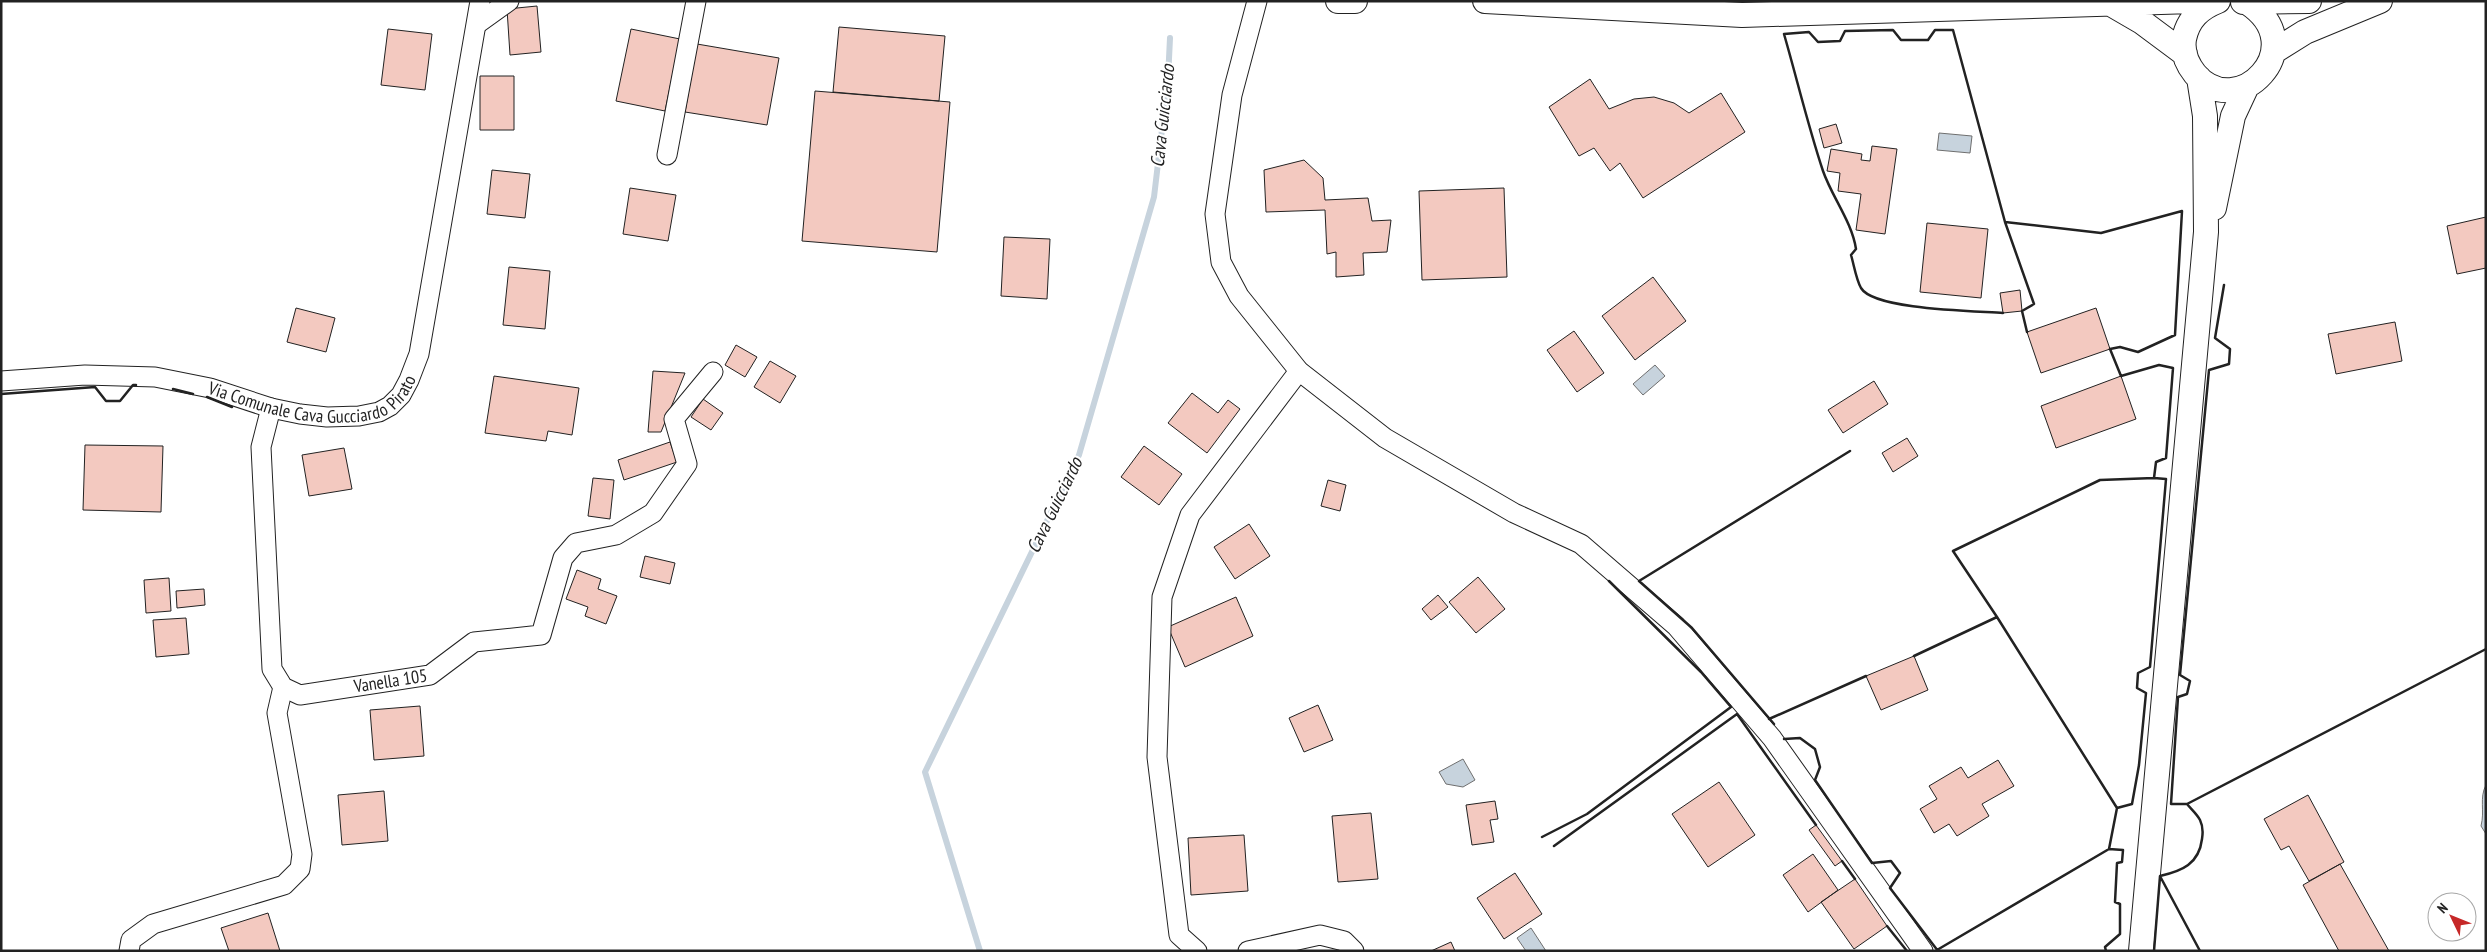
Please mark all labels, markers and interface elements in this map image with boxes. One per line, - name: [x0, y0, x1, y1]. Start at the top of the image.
- water label: Cava Guicciardo: [1145, 62, 1180, 169]
- street label: Via Comunale Cava Gucciardo Pirato: [195, 357, 419, 397]
- text: Via Comunale Cava Gucciardo Pirato: [205, 372, 421, 428]
- water label: Cava Guicciardo: [1021, 452, 1088, 557]
- street label: Vanella 105: [351, 664, 429, 698]
- north arrow: [2427, 892, 2477, 942]
- text: N: [2433, 899, 2452, 917]

